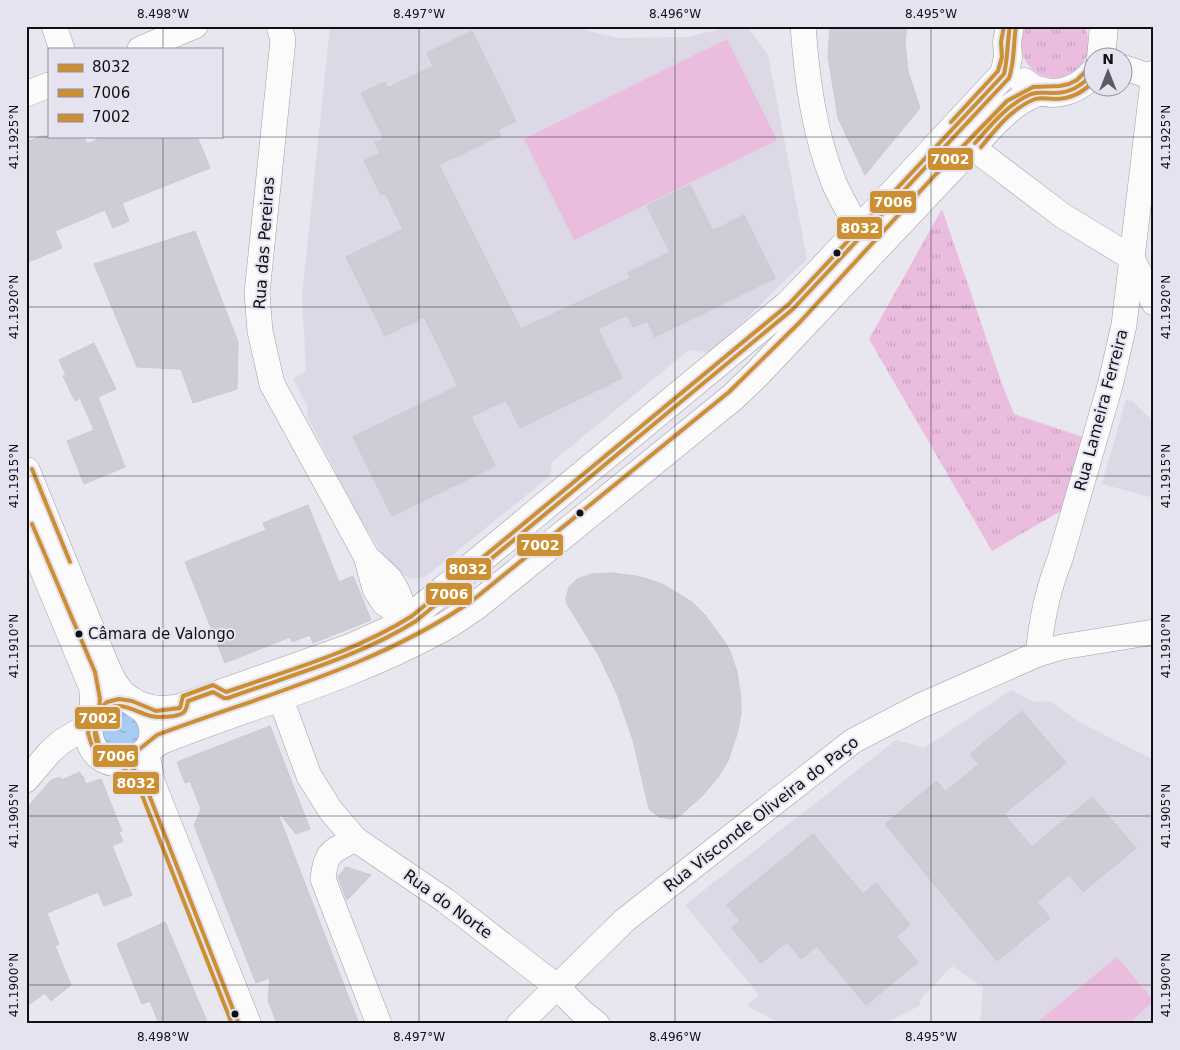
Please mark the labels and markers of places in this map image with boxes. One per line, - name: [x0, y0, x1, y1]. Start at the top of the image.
- unlabelled marker: [832, 248, 842, 258]
- unlabelled marker: [575, 508, 585, 518]
- place label: Câmara de Valongo: [88, 625, 235, 643]
- marker: Câmara de Valongo: [74, 629, 84, 639]
- unlabelled marker: [230, 1009, 240, 1019]

